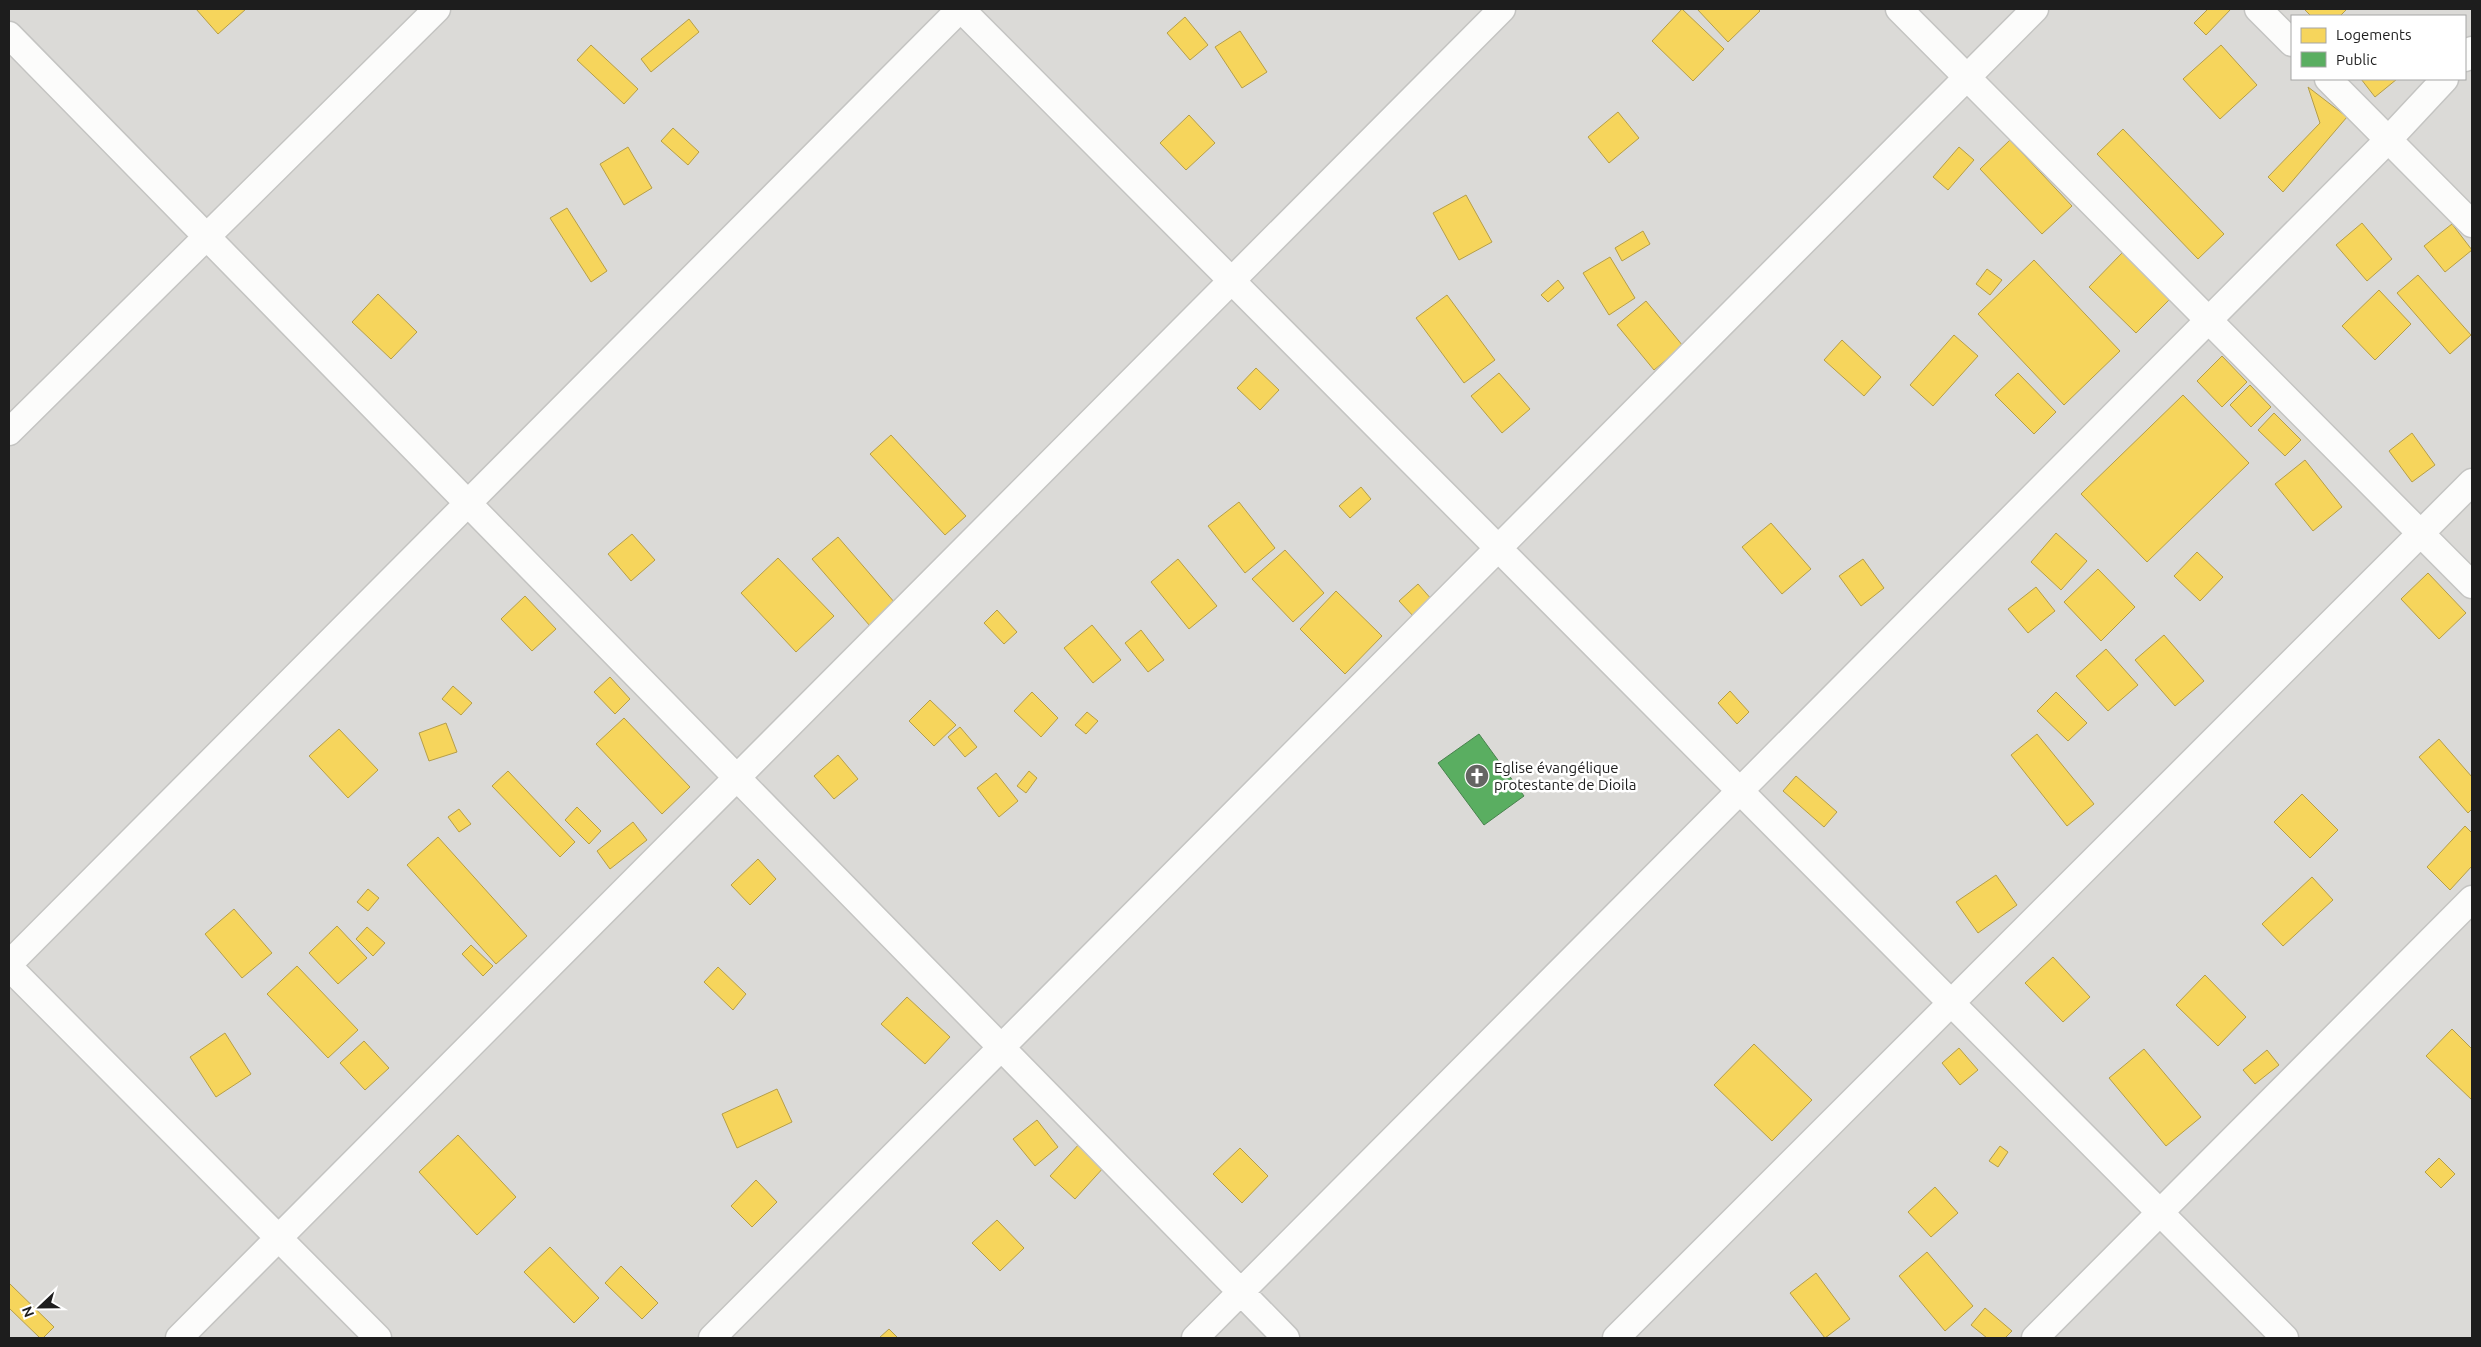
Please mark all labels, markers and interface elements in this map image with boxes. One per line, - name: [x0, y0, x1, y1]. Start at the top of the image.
- legend: [2291, 15, 2466, 80]
- text: Logements: [2336, 26, 2412, 43]
- text: Public: [2336, 51, 2377, 68]
- place label: Eglise évangélique protestante de Dioila: [1494, 759, 1636, 793]
- church icon: Eglise évangélique protestante de Dioila: [1464, 763, 1490, 789]
- north arrow: [15, 1282, 65, 1332]
- text: N: [19, 1304, 37, 1320]

